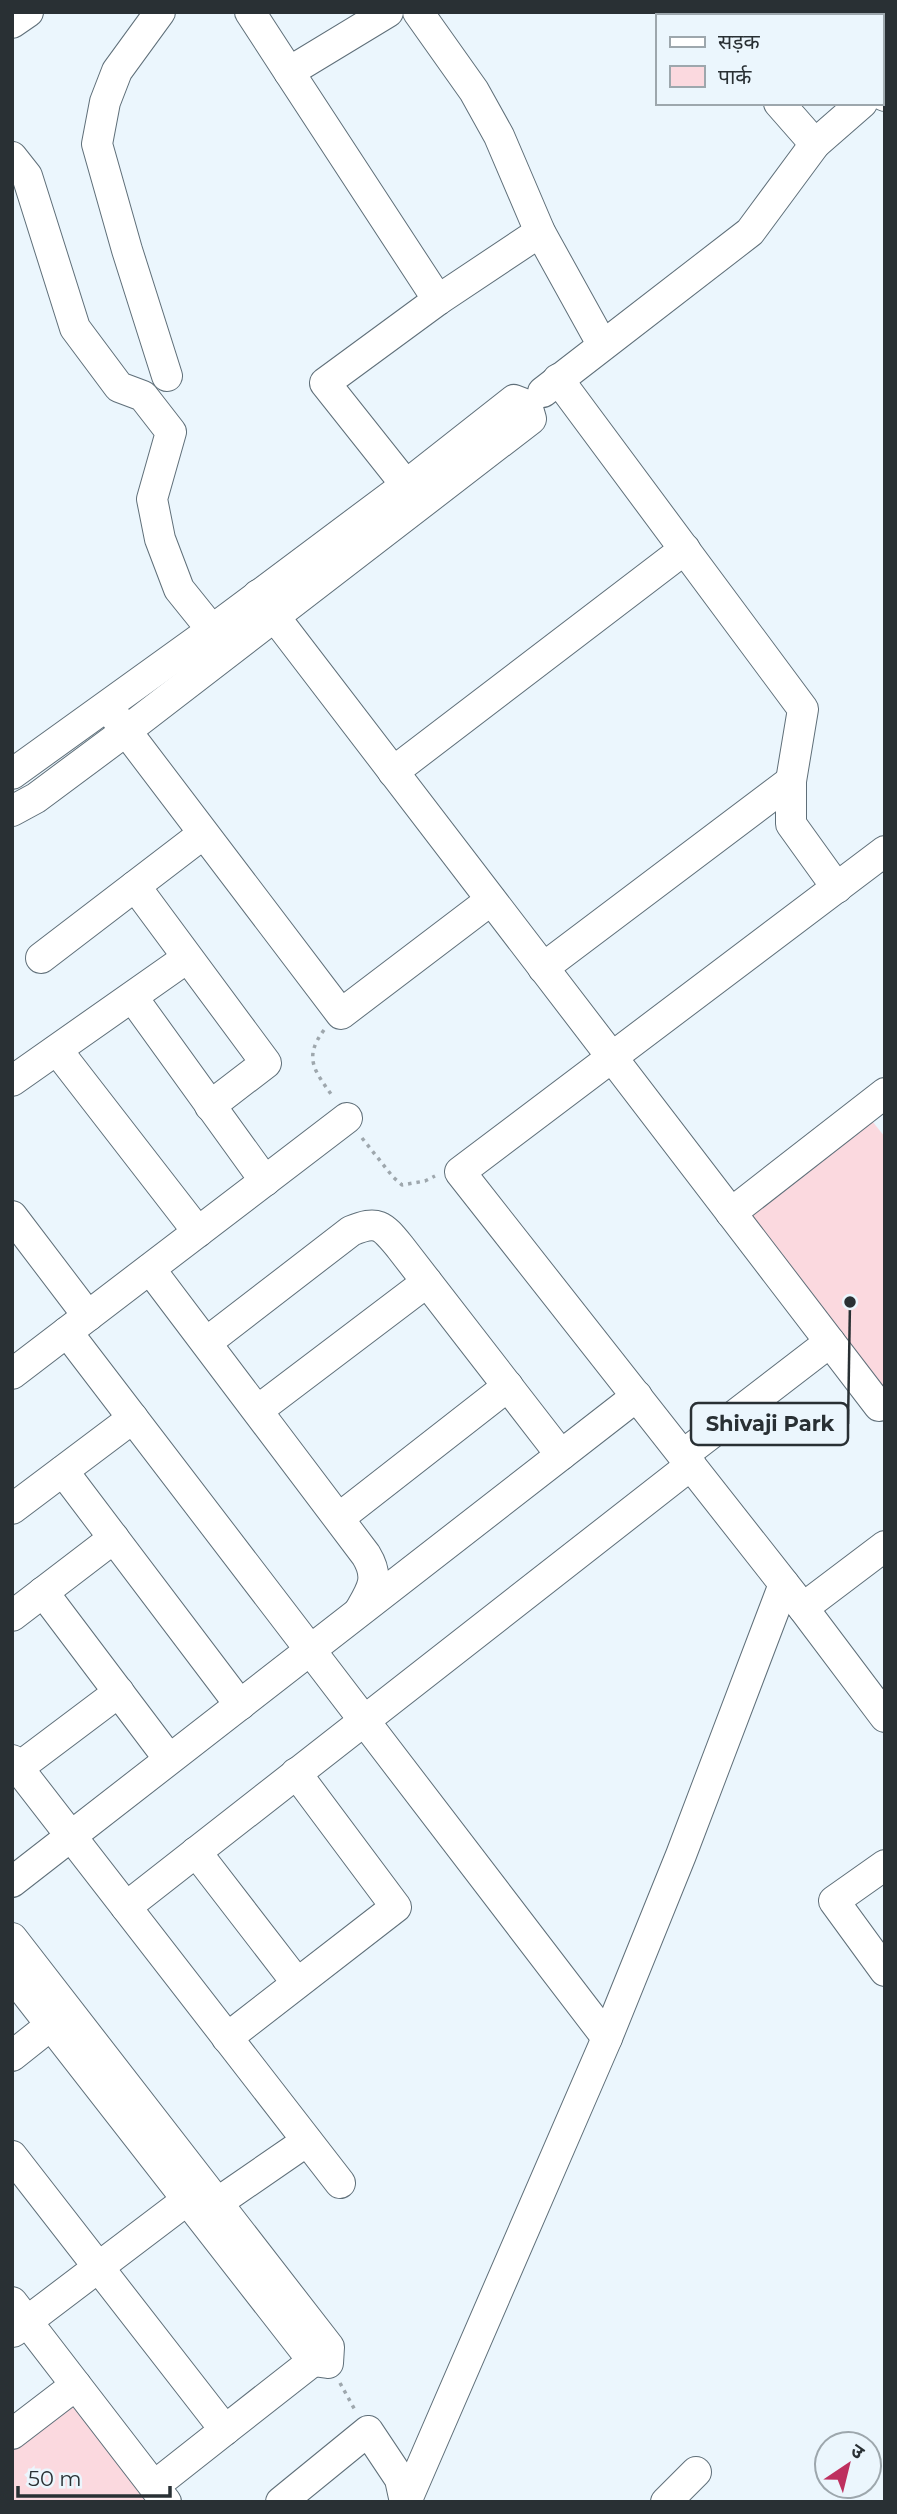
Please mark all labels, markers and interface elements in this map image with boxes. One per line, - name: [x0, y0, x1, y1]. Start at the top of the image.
- legend: [656, 14, 883, 105]
- text: सड़क: [718, 29, 760, 54]
- text: पार्क: [718, 64, 752, 89]
- callout: Shivaji Park: [691, 1403, 848, 1445]
- text: Shivaji Park: [706, 1411, 835, 1436]
- north arrow: [813, 2430, 883, 2500]
- text: उ: [846, 2439, 869, 2465]
- scale bar: [18, 2454, 170, 2498]
- text: 50 m: [28, 2466, 82, 2491]

